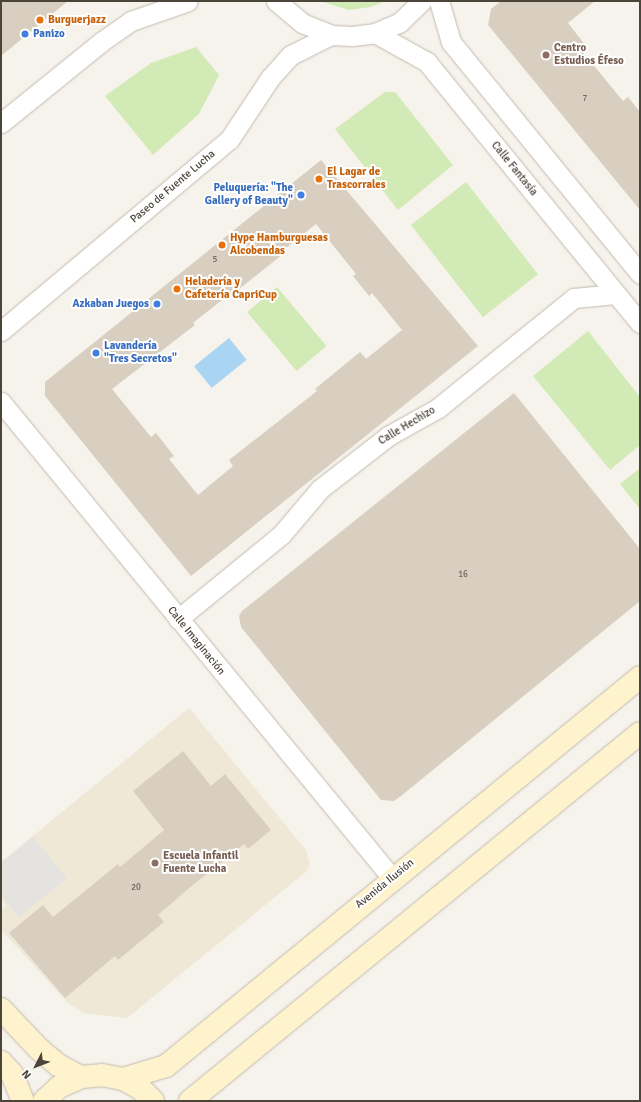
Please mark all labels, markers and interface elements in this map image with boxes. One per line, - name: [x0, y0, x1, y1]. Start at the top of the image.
- place label: Burguerjazz: [48, 13, 106, 27]
- marker: Burguerjazz: [35, 15, 45, 25]
- place label: Panizo: [33, 27, 65, 41]
- marker: Panizo: [20, 29, 30, 39]
- place label: Centro Estudios Éfeso: [554, 42, 624, 68]
- marker: Centro Estudios Éfeso: [541, 50, 551, 60]
- house number: 7: [583, 94, 587, 104]
- street label: Calle Fantasía: [488, 139, 540, 199]
- street label: Paseo de Fuente Lucha: [128, 148, 218, 226]
- place label: El Lagar de Trascorrales: [327, 166, 386, 192]
- marker: El Lagar de Trascorrales: [314, 174, 324, 184]
- place label: Peluquería: "The Gallery of Beauty": [205, 182, 293, 208]
- marker: Peluquería: "The Gallery of Beauty": [296, 190, 306, 200]
- place label: Hype Hamburguesas Alcobendas: [230, 232, 328, 258]
- marker: Hype Hamburguesas Alcobendas: [217, 240, 227, 250]
- house number: 5: [213, 255, 217, 265]
- place label: Heladería y Cafetería CapriCup: [185, 276, 277, 302]
- marker: Heladería y Cafetería CapriCup: [172, 284, 182, 294]
- place label: Azkaban Juegos: [73, 297, 149, 311]
- marker: Azkaban Juegos: [152, 299, 162, 309]
- place label: Lavandería "Tres Secretos": [104, 340, 177, 366]
- marker: Lavandería "Tres Secretos": [91, 348, 101, 358]
- street label: Calle Hechizo: [376, 404, 438, 448]
- house number: 16: [458, 570, 468, 580]
- street label: Calle Imaginación: [164, 604, 228, 678]
- place label: Escuela Infantil Fuente Lucha: [163, 850, 238, 876]
- street label: Avenida Ilusión: [353, 856, 417, 912]
- marker: Escuela Infantil Fuente Lucha: [150, 858, 160, 868]
- house number: 20: [131, 883, 141, 893]
- north arrow: [16, 1046, 56, 1086]
- text: N: [19, 1067, 34, 1082]

